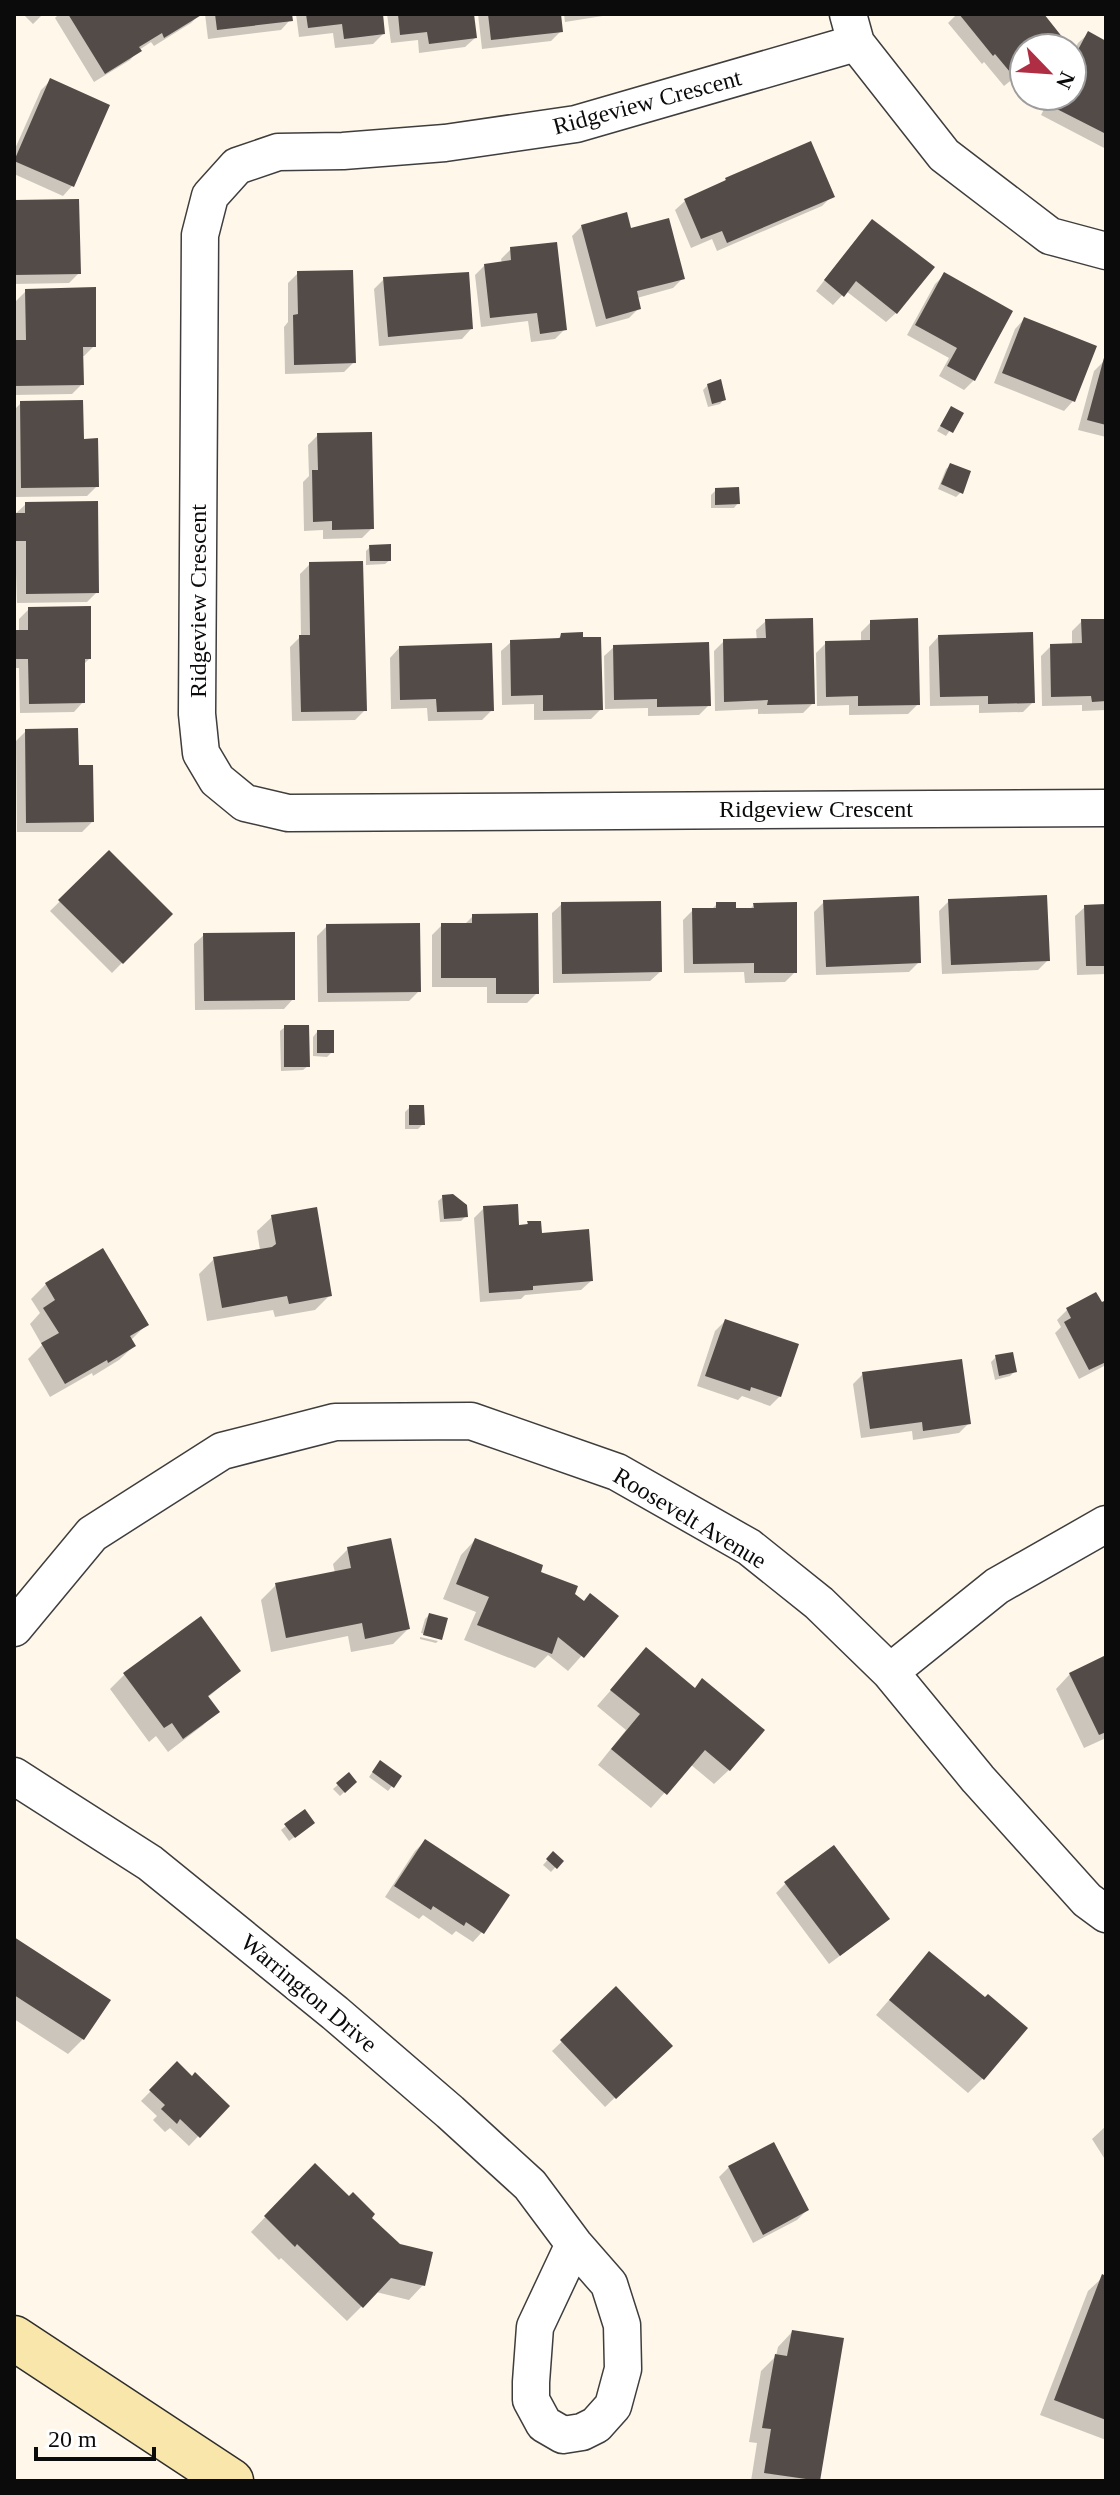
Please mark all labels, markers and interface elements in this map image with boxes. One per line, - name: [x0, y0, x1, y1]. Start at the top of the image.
- north arrow: [1008, 32, 1088, 112]
- street label: Ridgeview Crescent: [550, 64, 744, 140]
- text: N: [1051, 68, 1080, 93]
- street label: Ridgeview Crescent: [185, 504, 211, 698]
- street label: Ridgeview Crescent: [719, 796, 913, 822]
- street label: Roosevelt Avenue: [609, 1462, 771, 1574]
- street label: Warrington Drive: [236, 1929, 382, 2057]
- scale bar: [36, 2411, 154, 2461]
- text: 20 m: [48, 2426, 97, 2452]

